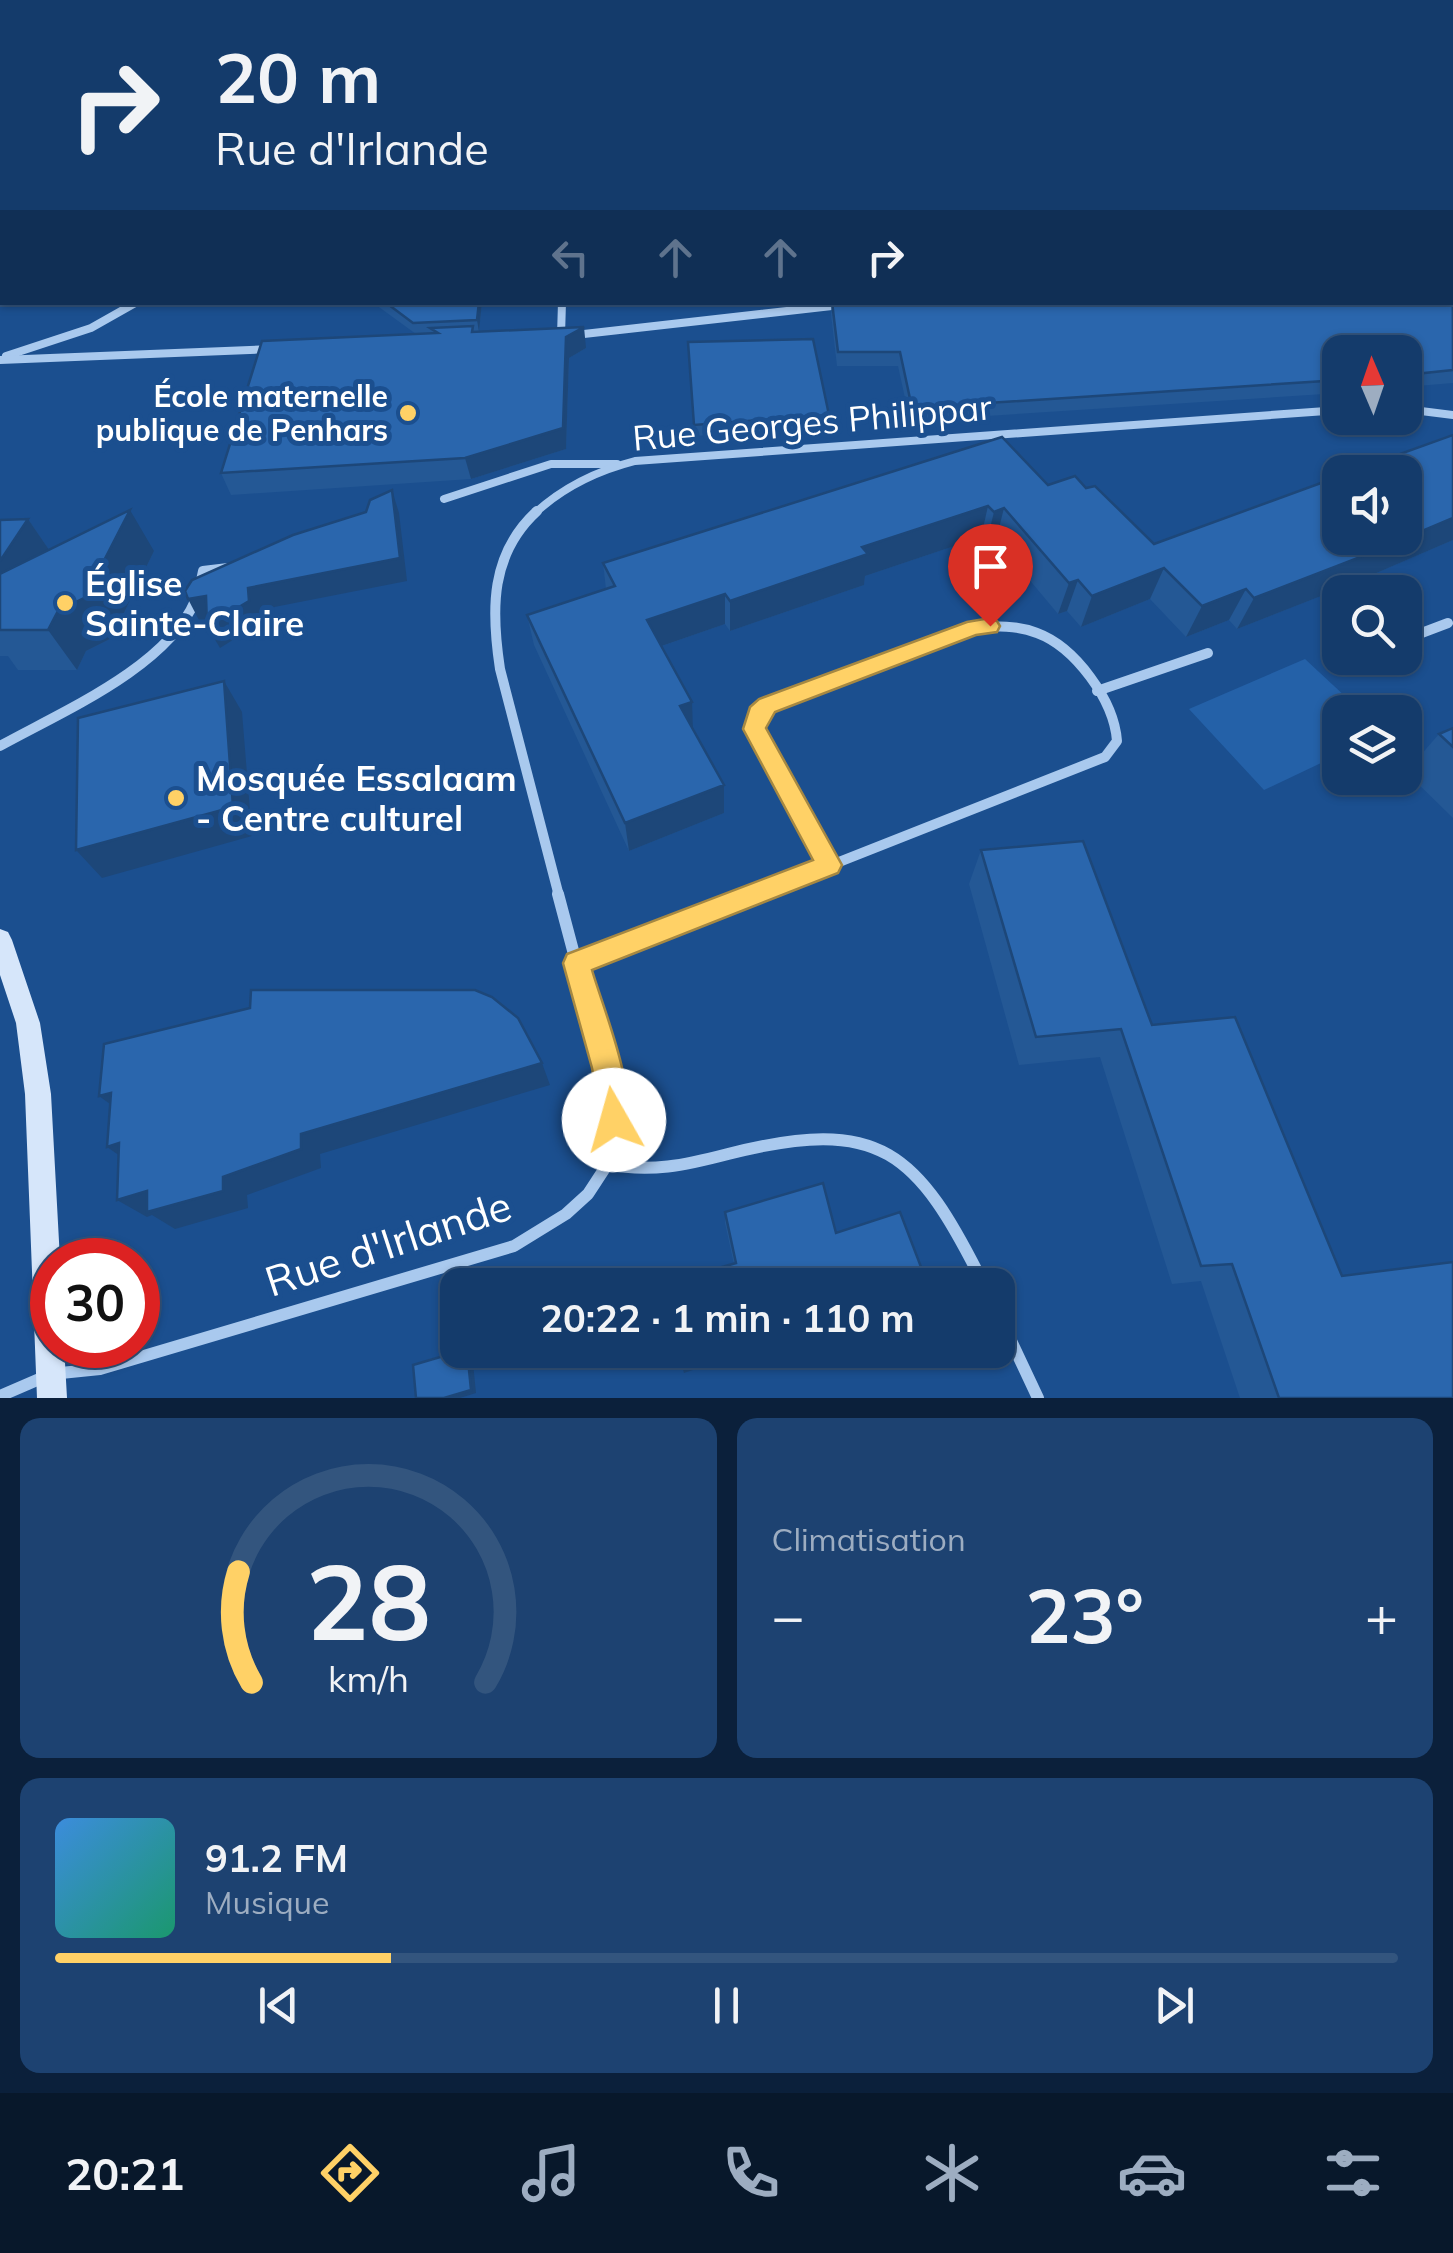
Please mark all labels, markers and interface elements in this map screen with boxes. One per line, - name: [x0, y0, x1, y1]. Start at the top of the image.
- text: 20 m: [215, 33, 381, 121]
- icon: right: [50, 40, 180, 170]
- text: Rue d'Irlande: [215, 120, 489, 176]
- icon: left: [543, 230, 598, 285]
- icon: ahead: [648, 230, 703, 285]
- icon: ahead: [753, 230, 808, 285]
- icon: right: [858, 230, 913, 285]
- north arrow: [1322, 335, 1422, 435]
- map controls: [1322, 335, 1422, 795]
- place label: École maternelle publique de Penhars: [96, 377, 388, 449]
- street label: Rue Georges Philippar: [631, 384, 994, 460]
- marker: École maternelle publique de Penhars: [397, 402, 419, 424]
- button: sound: [1322, 455, 1422, 555]
- pin: [948, 524, 1033, 627]
- icon: arrive: [963, 539, 1018, 594]
- place label: Église Sainte-Claire: [85, 561, 304, 645]
- button: search: [1322, 575, 1422, 675]
- marker: Église Sainte-Claire: [54, 592, 76, 614]
- button: layers: [1322, 695, 1422, 795]
- place label: Mosquée Essalaam - Centre culturel: [196, 756, 517, 840]
- marker: Mosquée Essalaam - Centre culturel: [165, 787, 187, 809]
- position arrow: [562, 1068, 666, 1172]
- street label: Rue d'Irlande: [258, 1178, 518, 1308]
- speed limit sign: 30: [30, 1238, 160, 1368]
- text: 20:22 · 1 min · 110 m: [540, 1294, 915, 1342]
- text: Climatisation: [772, 1519, 966, 1559]
- text: 28: [306, 1535, 431, 1666]
- text: 23°: [1026, 1568, 1144, 1662]
- text: −: [772, 1581, 805, 1650]
- text: +: [1365, 1581, 1398, 1650]
- text: km/h: [328, 1656, 409, 1701]
- text: 91.2 FM: [205, 1834, 348, 1882]
- text: Musique: [205, 1882, 329, 1922]
- icon: previous: [251, 1978, 306, 2033]
- icon: pause: [699, 1978, 754, 2033]
- icon: next: [1147, 1978, 1202, 2033]
- icon: directions: [315, 2138, 385, 2208]
- icon: music: [516, 2138, 586, 2208]
- icon: phone: [716, 2138, 786, 2208]
- icon: climate: [917, 2138, 987, 2208]
- icon: car: [1117, 2138, 1187, 2208]
- icon: filters: [1318, 2138, 1388, 2208]
- text: 20:21: [65, 2145, 184, 2201]

